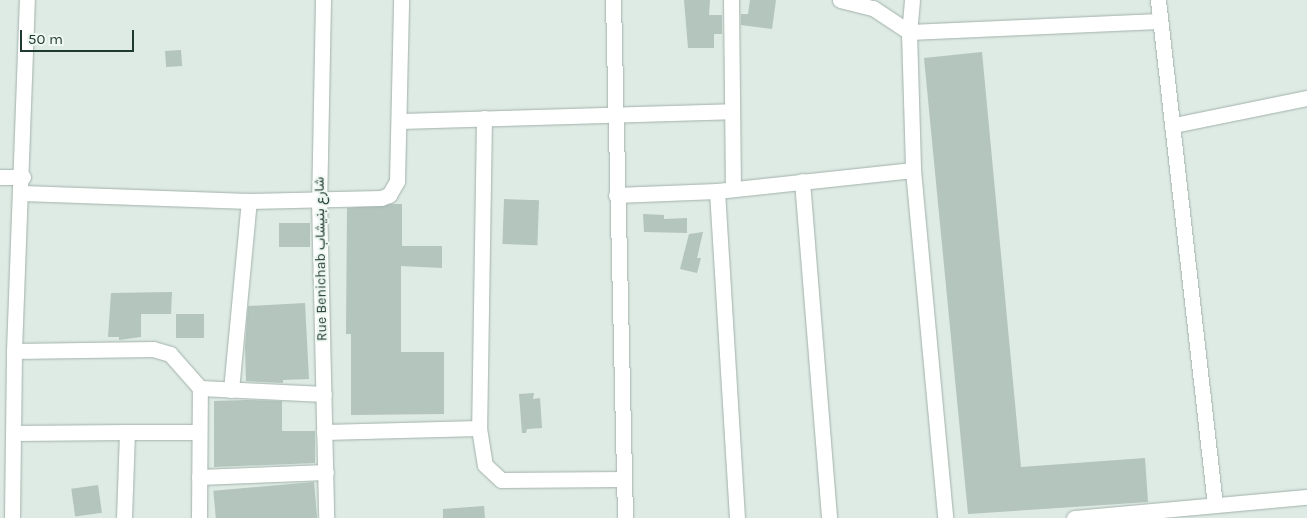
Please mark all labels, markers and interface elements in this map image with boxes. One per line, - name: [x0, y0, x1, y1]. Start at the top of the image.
- scale bar: [22, 20, 136, 52]
- text: 50 m: [28, 30, 63, 48]
- street label: Rue Benichab شارع بنيشاب: [311, 177, 331, 341]

